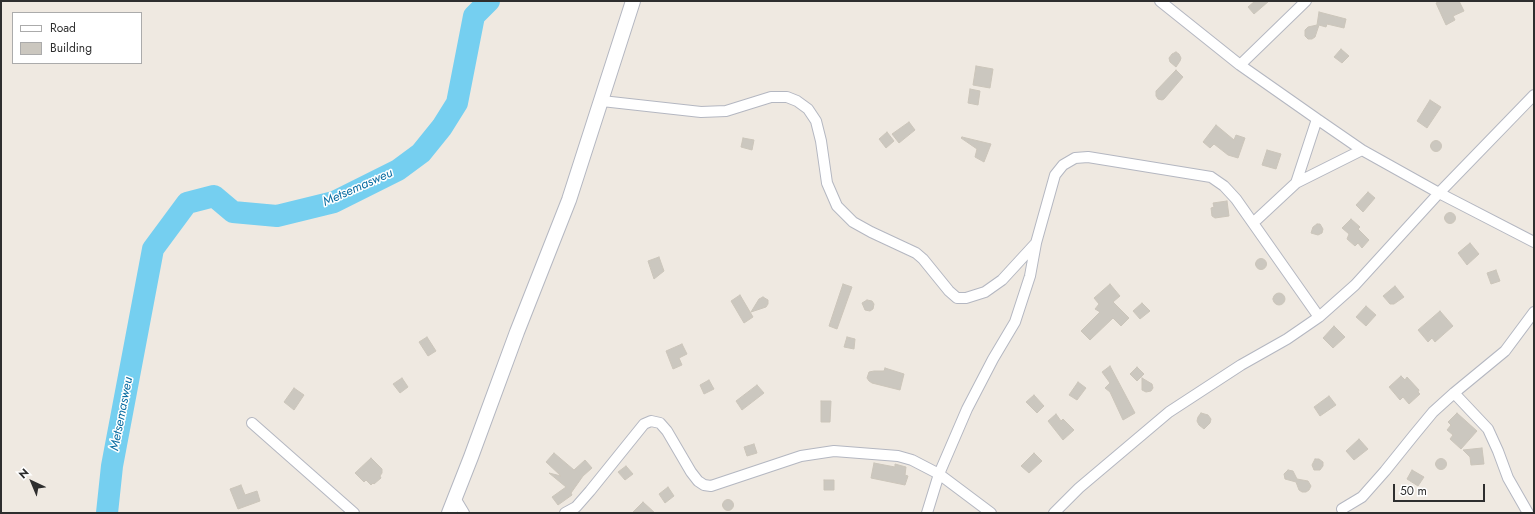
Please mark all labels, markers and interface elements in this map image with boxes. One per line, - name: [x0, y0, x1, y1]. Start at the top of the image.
- legend: [12, 12, 142, 64]
- text: Road: [50, 19, 76, 37]
- text: Building: [50, 39, 92, 57]
- water label: Metsemasweu: [321, 166, 395, 210]
- water label: Metsemasweu: [107, 376, 137, 452]
- north arrow: [12, 462, 52, 502]
- text: N: [15, 465, 32, 482]
- scale bar: [1395, 476, 1487, 502]
- text: 50 m: [1400, 482, 1427, 500]

